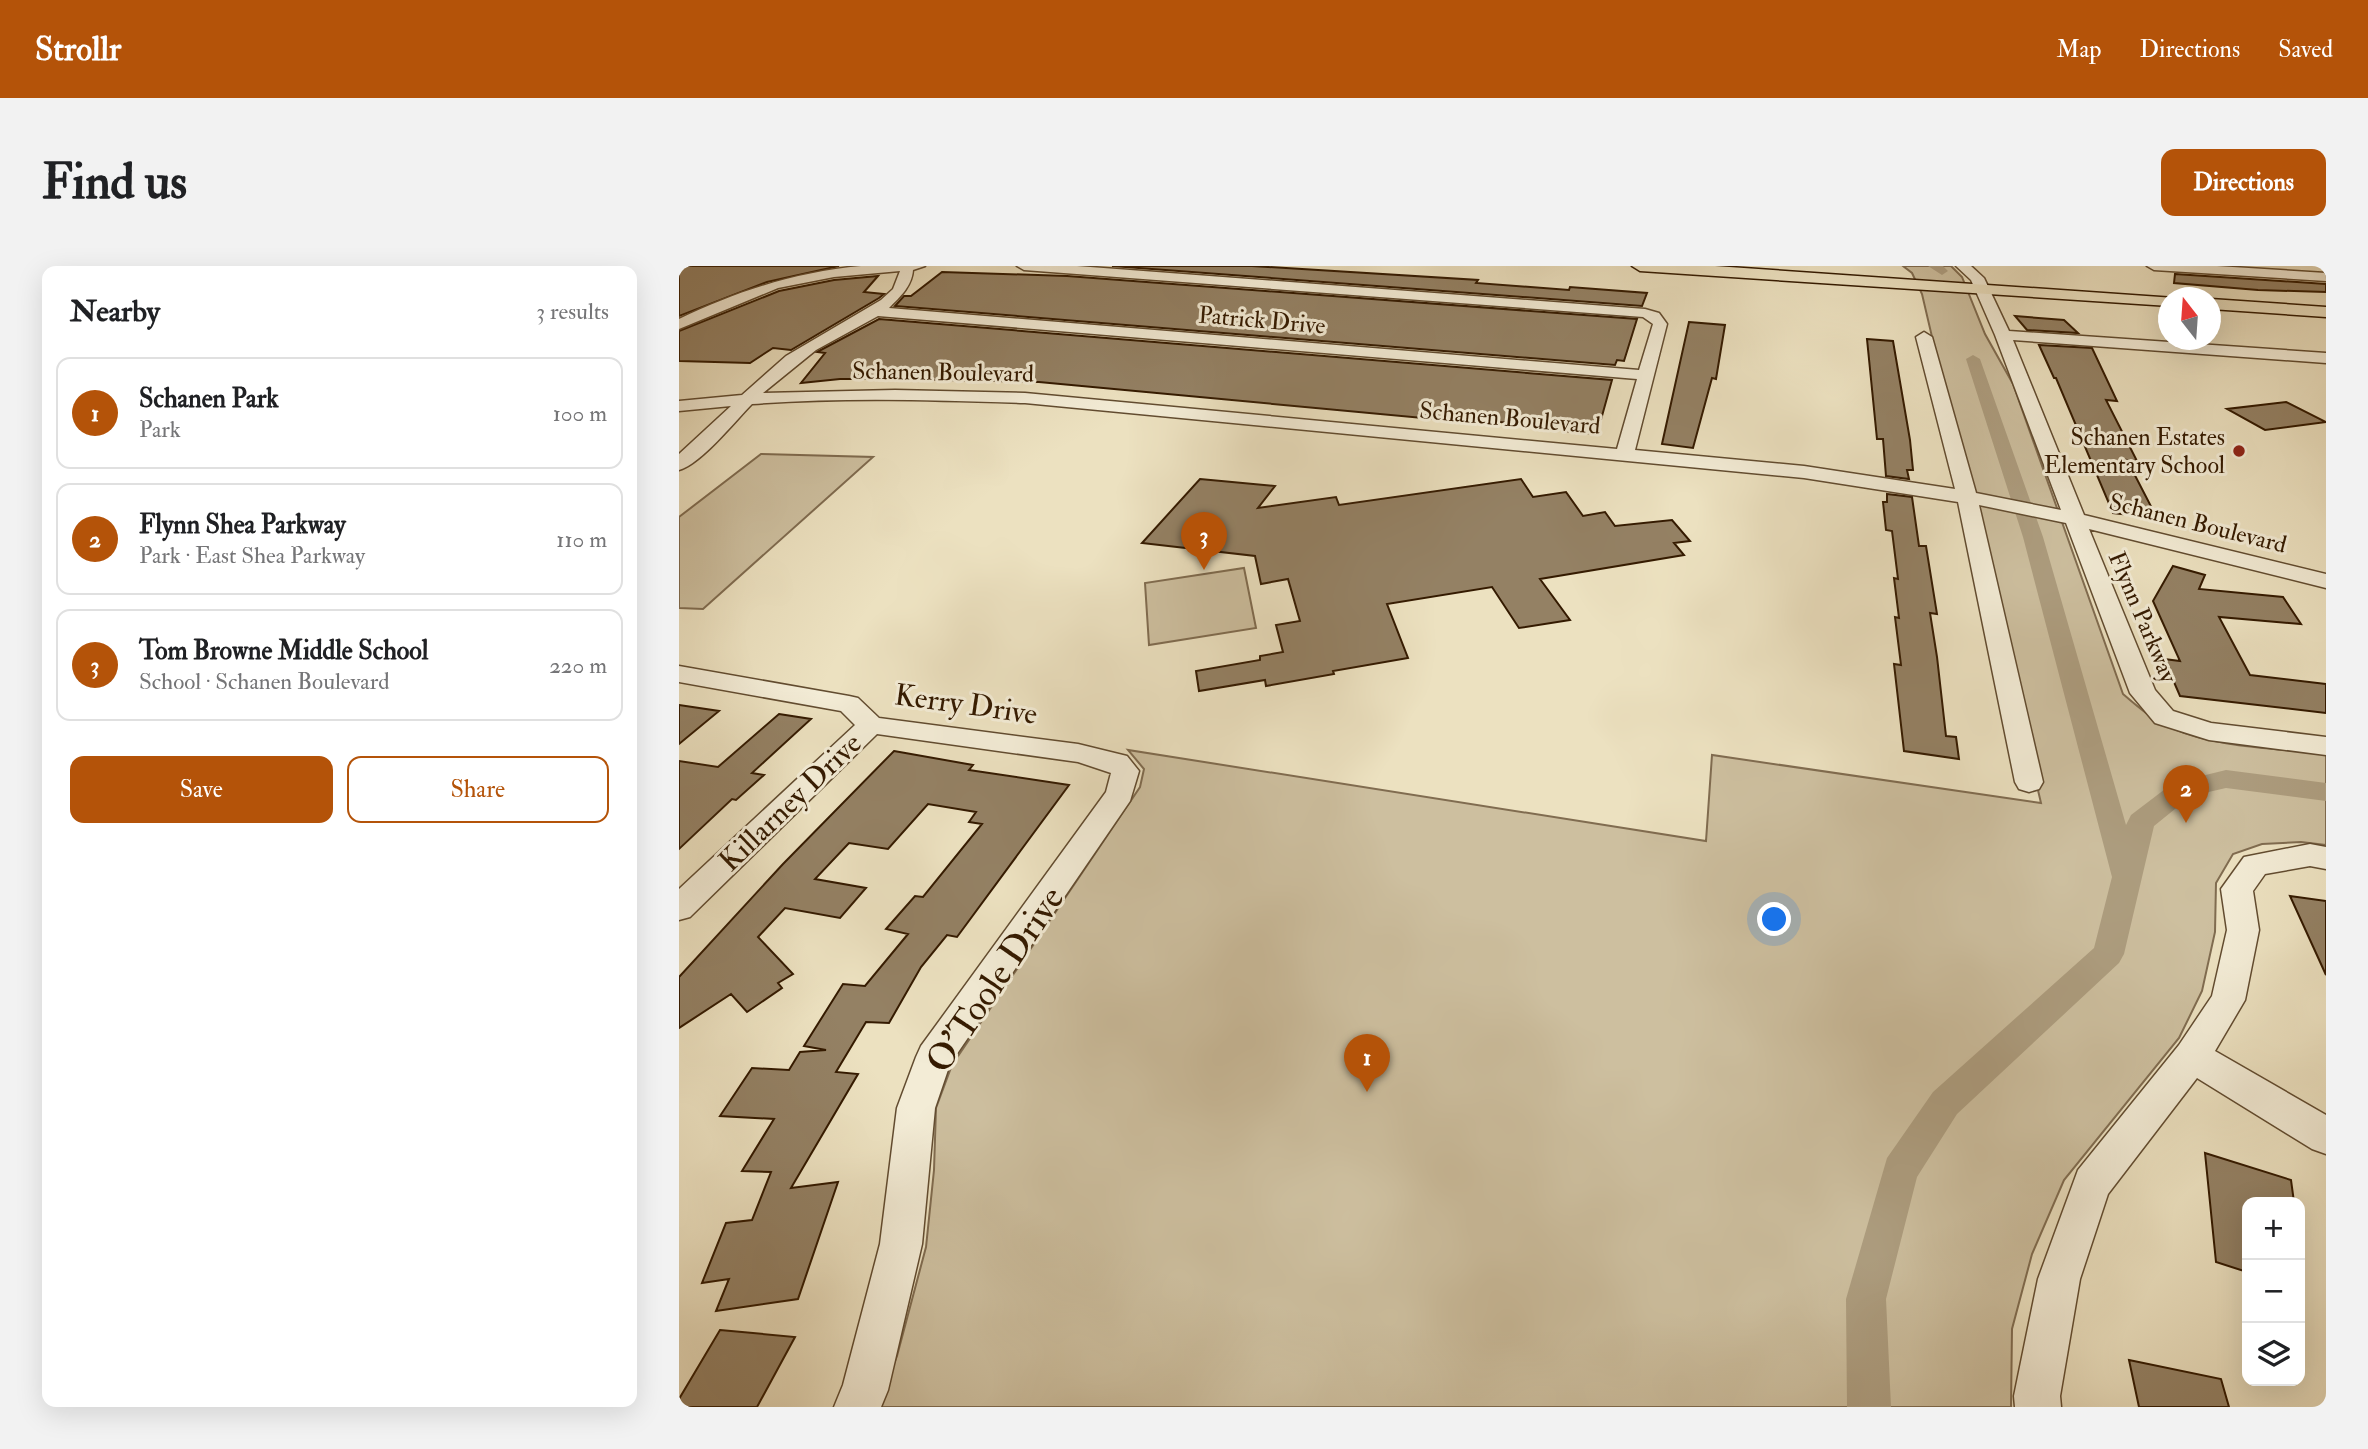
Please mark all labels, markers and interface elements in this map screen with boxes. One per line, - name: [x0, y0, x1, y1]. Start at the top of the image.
- text: Strollr: [35, 29, 121, 70]
- text: Map: [2056, 34, 2101, 65]
- text: Directions: [2139, 34, 2240, 65]
- text: Saved: [2278, 34, 2333, 65]
- button: Directions: [2161, 149, 2326, 216]
- text: Find us: [42, 152, 187, 213]
- north arrow: [2158, 287, 2221, 350]
- text: Nearby: [70, 293, 160, 330]
- text: 3 results: [536, 297, 609, 326]
- street label: Patrick Drive: [1197, 300, 1327, 341]
- street label: Schanen Boulevard: [852, 355, 1034, 390]
- text: Schanen Park: [139, 383, 279, 415]
- street label: Schanen Boulevard: [1418, 395, 1602, 442]
- text: 1: [91, 399, 99, 428]
- text: 100 m: [553, 399, 607, 428]
- text: Park: [139, 415, 181, 444]
- place label: Schanen Estates Elementary School: [2044, 422, 2225, 481]
- marker: Schanen Estates Elementary School: [2231, 443, 2247, 459]
- street label: Schanen Boulevard: [2106, 486, 2290, 561]
- text: Flynn Shea Parkway: [139, 509, 346, 541]
- pin: 3: [1181, 512, 1227, 570]
- text: 2: [89, 525, 101, 554]
- text: 110 m: [556, 525, 607, 554]
- text: Park · East Shea Parkway: [139, 541, 365, 570]
- street label: Flynn Parkway: [2101, 547, 2184, 688]
- text: Tom Browne Middle School: [139, 635, 428, 667]
- text: 3: [91, 651, 99, 680]
- text: 220 m: [549, 651, 607, 680]
- text: School · Schanen Boulevard: [139, 667, 390, 696]
- street label: Kerry Drive: [892, 676, 1040, 733]
- street label: Killarney Drive: [711, 725, 869, 880]
- button: Save: [70, 756, 333, 823]
- button: Share: [347, 756, 609, 823]
- pin: 2: [2163, 765, 2209, 823]
- street label: O'Toole Drive: [916, 877, 1075, 1082]
- your location: [1757, 902, 1791, 936]
- pin: 1: [1344, 1034, 1390, 1092]
- map controls: [2242, 1197, 2305, 1386]
- button: +: [2242, 1197, 2305, 1260]
- button: −: [2242, 1260, 2305, 1323]
- button: layers: [2242, 1323, 2305, 1386]

